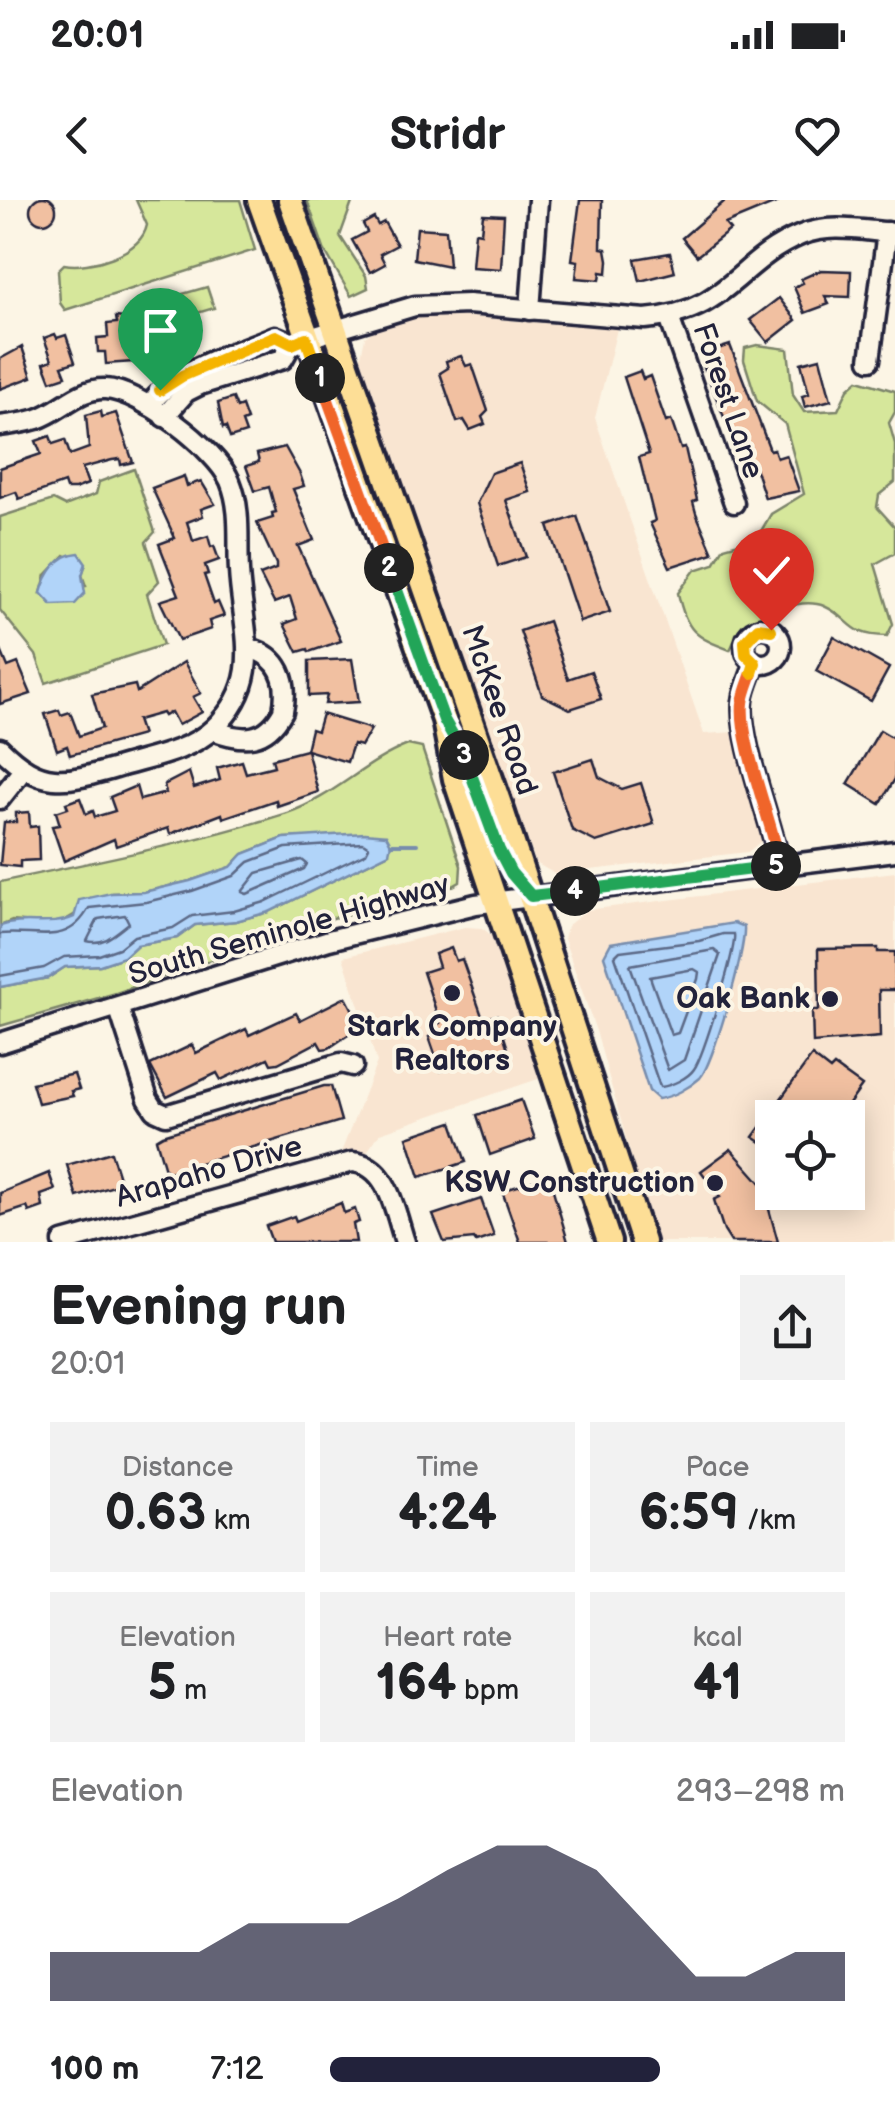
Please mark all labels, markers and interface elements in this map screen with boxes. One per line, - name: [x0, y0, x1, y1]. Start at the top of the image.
- text: 20:01: [50, 13, 145, 58]
- icon: back: [50, 108, 105, 163]
- text: Stridr: [390, 108, 505, 163]
- icon: heart: [790, 108, 845, 163]
- pin: [118, 288, 203, 391]
- icon: arrive: [133, 303, 188, 358]
- street label: Forest Lane: [685, 318, 771, 484]
- pin: 1: [295, 353, 345, 403]
- text: 1: [314, 361, 326, 394]
- pin: [729, 528, 814, 631]
- pin: 2: [364, 543, 414, 593]
- icon: check: [744, 543, 799, 598]
- text: 2: [381, 551, 397, 584]
- street label: McKee Road: [453, 620, 545, 800]
- pin: 3: [439, 730, 489, 780]
- text: 3: [456, 738, 472, 771]
- pin: 5: [751, 841, 801, 891]
- text: 5: [768, 849, 784, 882]
- pin: 4: [550, 866, 600, 916]
- street label: South Seminole Highway: [124, 867, 454, 993]
- text: 4: [567, 874, 583, 907]
- place label: Oak Bank: [676, 981, 810, 1017]
- marker: Stark Company Realtors: [441, 982, 463, 1004]
- marker: Oak Bank: [819, 988, 841, 1010]
- place label: Stark Company Realtors: [347, 1009, 557, 1079]
- map controls: [755, 1100, 865, 1210]
- button: locate: [755, 1100, 865, 1210]
- street label: Arapaho Drive: [112, 1128, 306, 1216]
- place label: KSW Construction: [444, 1165, 695, 1201]
- marker: KSW Construction: [704, 1172, 726, 1194]
- text: Evening run: [50, 1274, 347, 1341]
- button: share: [740, 1275, 845, 1380]
- text: 20:01: [50, 1345, 125, 1384]
- text: Distance: [122, 1451, 233, 1484]
- text: Time: [416, 1451, 479, 1484]
- text: Pace: [686, 1451, 749, 1484]
- text: 0.63: [104, 1484, 206, 1544]
- text: 4:24: [398, 1484, 497, 1544]
- text: 6:59: [639, 1484, 739, 1544]
- text: km: [206, 1504, 251, 1537]
- text: /km: [739, 1504, 796, 1537]
- text: Elevation: [119, 1621, 236, 1654]
- text: Heart rate: [383, 1621, 512, 1654]
- text: kcal: [692, 1621, 743, 1654]
- text: 5: [148, 1654, 177, 1714]
- text: 164: [376, 1654, 457, 1714]
- text: 41: [693, 1654, 742, 1714]
- text: m: [177, 1674, 207, 1707]
- text: bpm: [457, 1674, 519, 1707]
- text: Elevation: [50, 1772, 183, 1811]
- text: 293–298 m: [676, 1772, 845, 1811]
- text: 100 m: [50, 2050, 139, 2089]
- text: 7:12: [210, 2050, 263, 2089]

